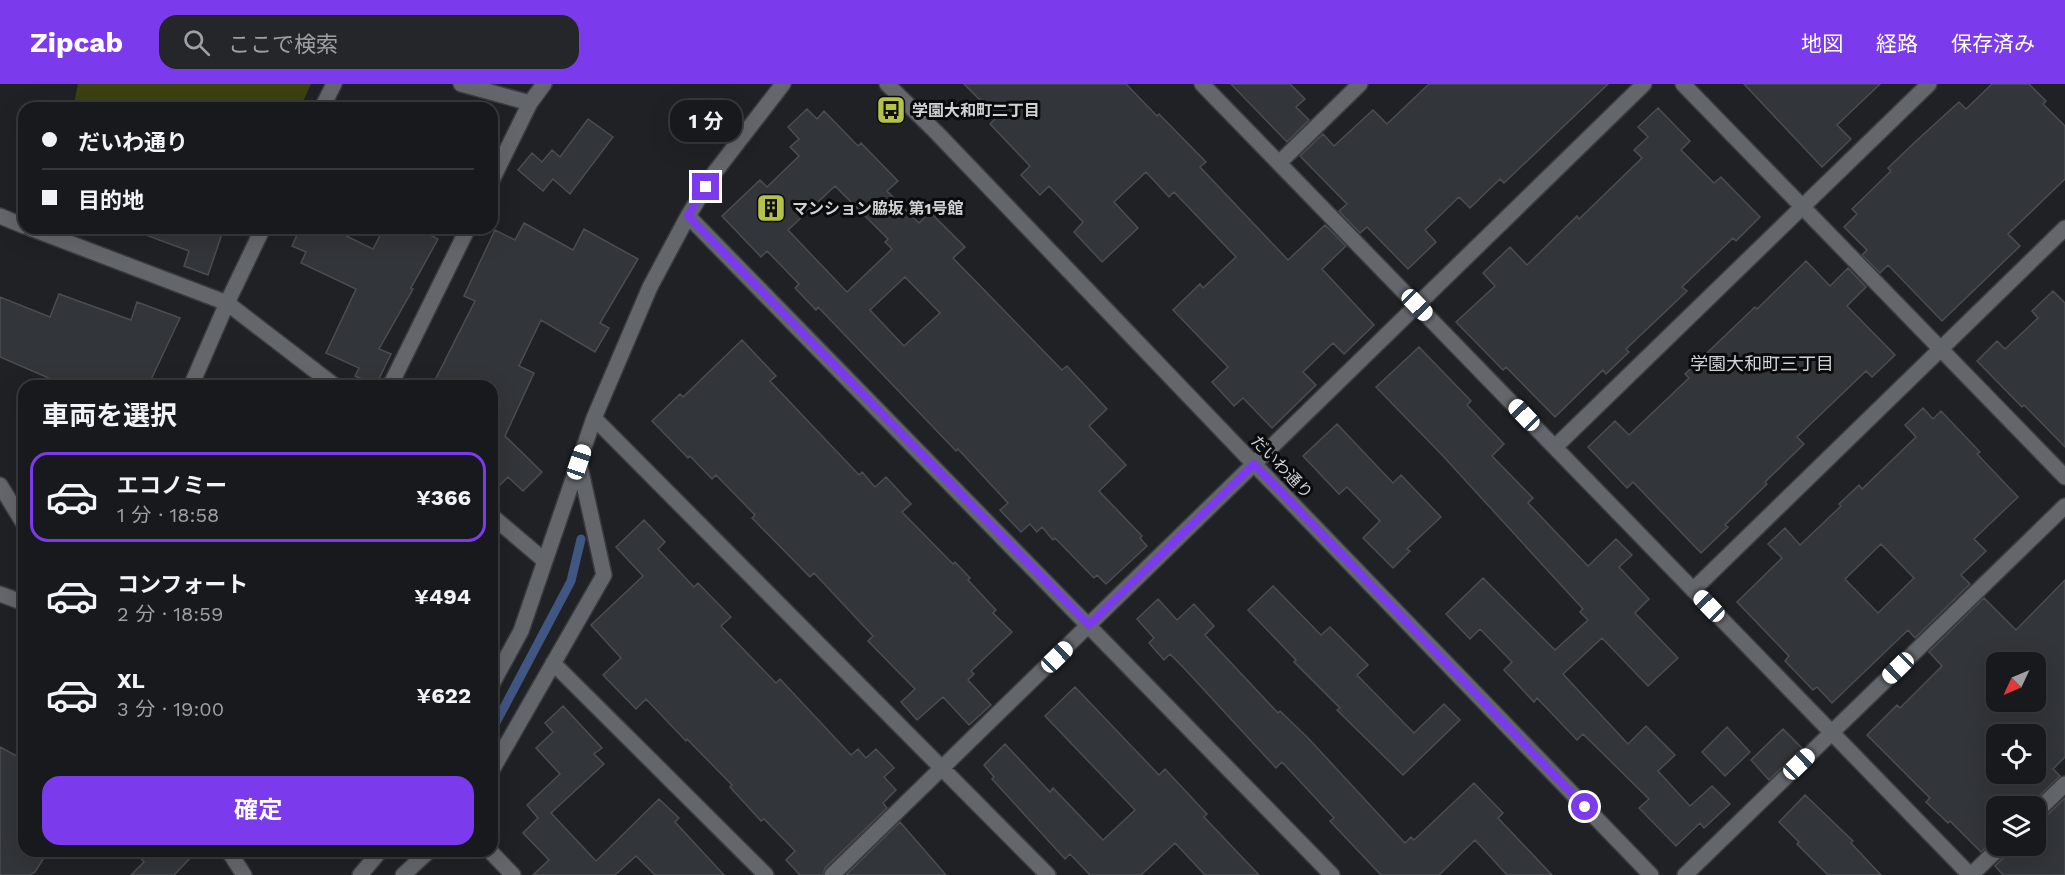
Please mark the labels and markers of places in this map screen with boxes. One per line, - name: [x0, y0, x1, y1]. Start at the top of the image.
- bus stop icon: 学園大和町二丁目: [875, 94, 907, 126]
- place label: 学園大和町二丁目: [912, 101, 1040, 120]
- building icon: マンション脇坂 第1号館: [755, 192, 787, 224]
- place label: マンション脇坂 第1号館: [792, 199, 963, 218]

